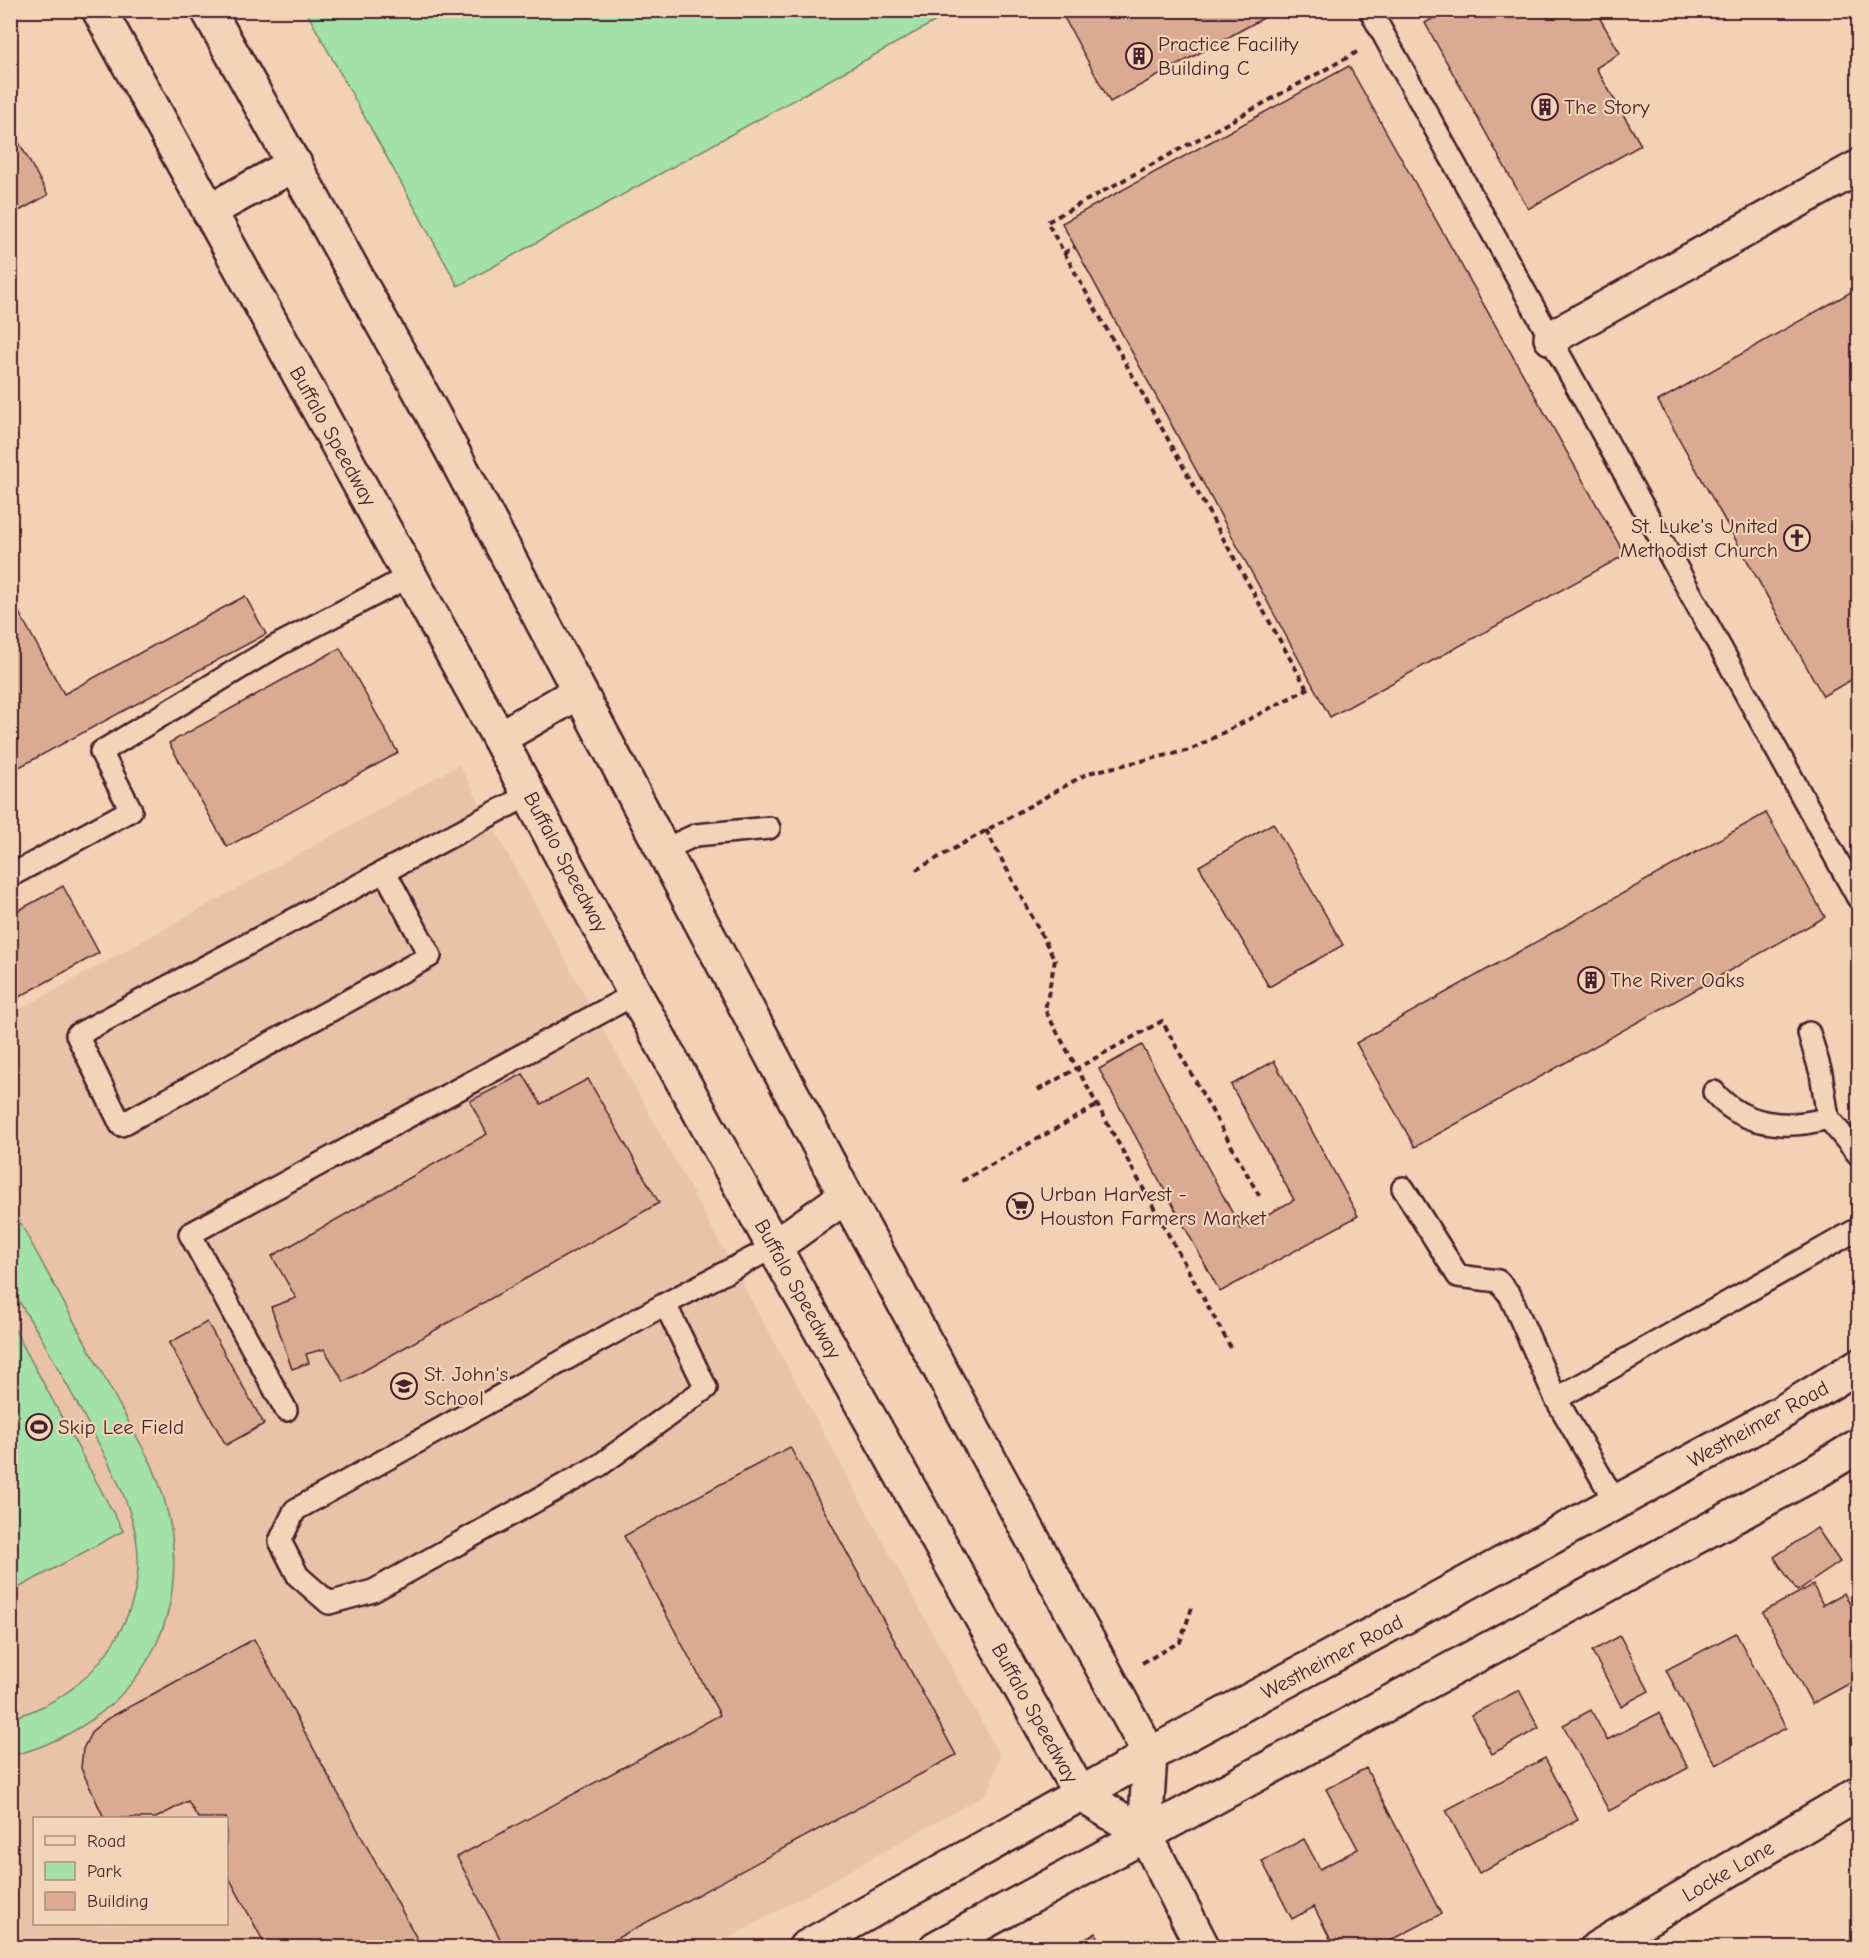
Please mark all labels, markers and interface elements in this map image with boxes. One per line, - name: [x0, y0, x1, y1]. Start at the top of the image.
- place label: Practice Facility Building C: [1158, 32, 1299, 80]
- building icon: Practice Facility Building C: [1124, 41, 1154, 71]
- building icon: The Story: [1530, 92, 1560, 122]
- place label: The Story: [1564, 95, 1650, 119]
- street label: Buffalo Speedway: [285, 362, 382, 511]
- place label: St. Luke's United Methodist Church: [1620, 514, 1778, 562]
- church icon: St. Luke's United Methodist Church: [1782, 523, 1812, 553]
- street label: Buffalo Speedway: [519, 788, 613, 937]
- building icon: The River Oaks: [1576, 965, 1606, 995]
- place label: The River Oaks: [1610, 968, 1745, 992]
- place label: Urban Harvest - Houston Farmers Market: [1040, 1182, 1267, 1230]
- supermarket icon: Urban Harvest - Houston Farmers Market: [1005, 1191, 1035, 1221]
- street label: Buffalo Speedway: [750, 1215, 847, 1364]
- place label: St. John's School: [424, 1362, 508, 1410]
- school or university icon: St. John's School: [389, 1371, 419, 1401]
- street label: Westheimer Road: [1683, 1375, 1833, 1473]
- sports icon: Skip Lee Field: [24, 1412, 54, 1442]
- place label: Skip Lee Field: [58, 1415, 184, 1439]
- street label: Westheimer Road: [1257, 1610, 1407, 1704]
- street label: Buffalo Speedway: [987, 1639, 1084, 1788]
- legend: [33, 1817, 228, 1925]
- text: Road: [87, 1831, 126, 1852]
- street label: Locke Lane: [1678, 1835, 1778, 1907]
- text: Park: [87, 1861, 122, 1882]
- text: Building: [87, 1891, 149, 1912]

